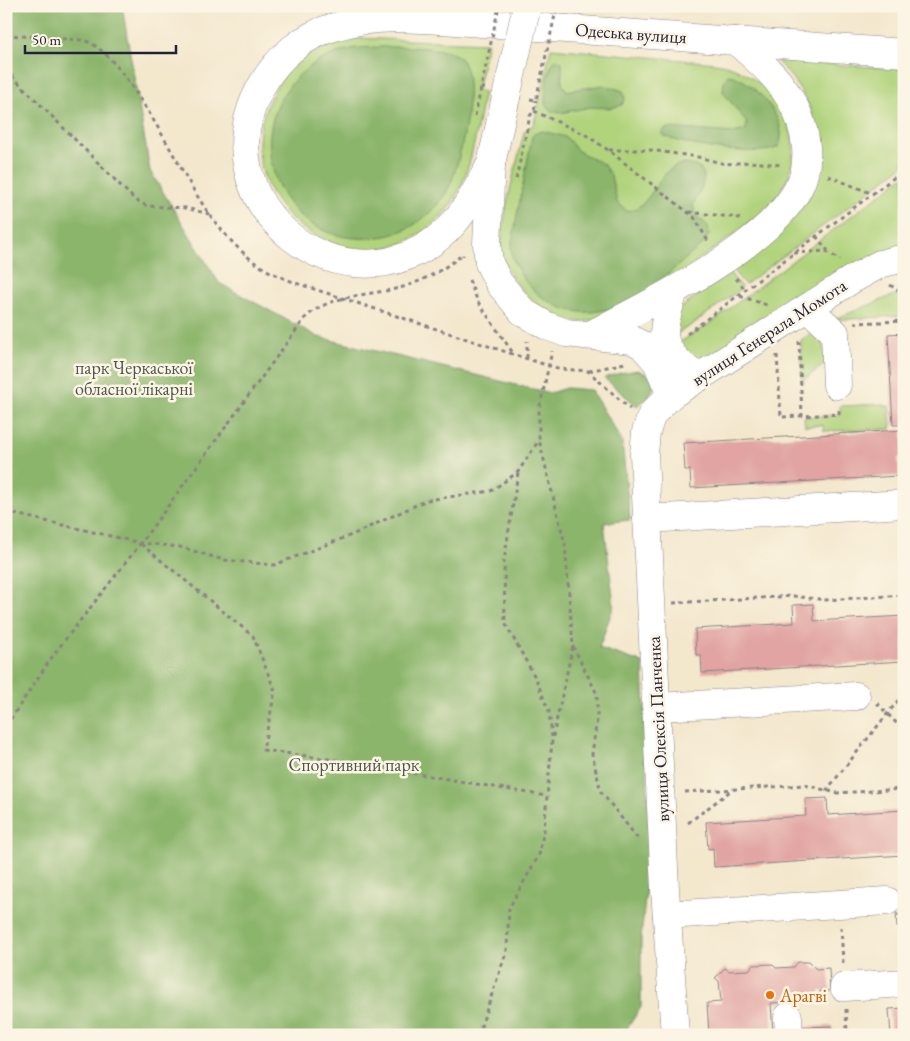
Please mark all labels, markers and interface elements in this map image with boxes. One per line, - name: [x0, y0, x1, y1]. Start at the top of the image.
- street label: Одеська вулиця: [574, 18, 688, 48]
- scale bar: [25, 22, 176, 54]
- text: 50 m: [32, 30, 61, 49]
- street label: вулиця Генерала Момота: [687, 273, 851, 391]
- park label: парк Черкаської обласної лікарні: [75, 356, 194, 400]
- street label: вулиця Олексія Панченка: [642, 635, 674, 822]
- park label: Спортивний парк: [289, 753, 420, 776]
- place label: Арагві: [779, 984, 828, 1007]
- marker: Арагві: [764, 989, 776, 1001]

